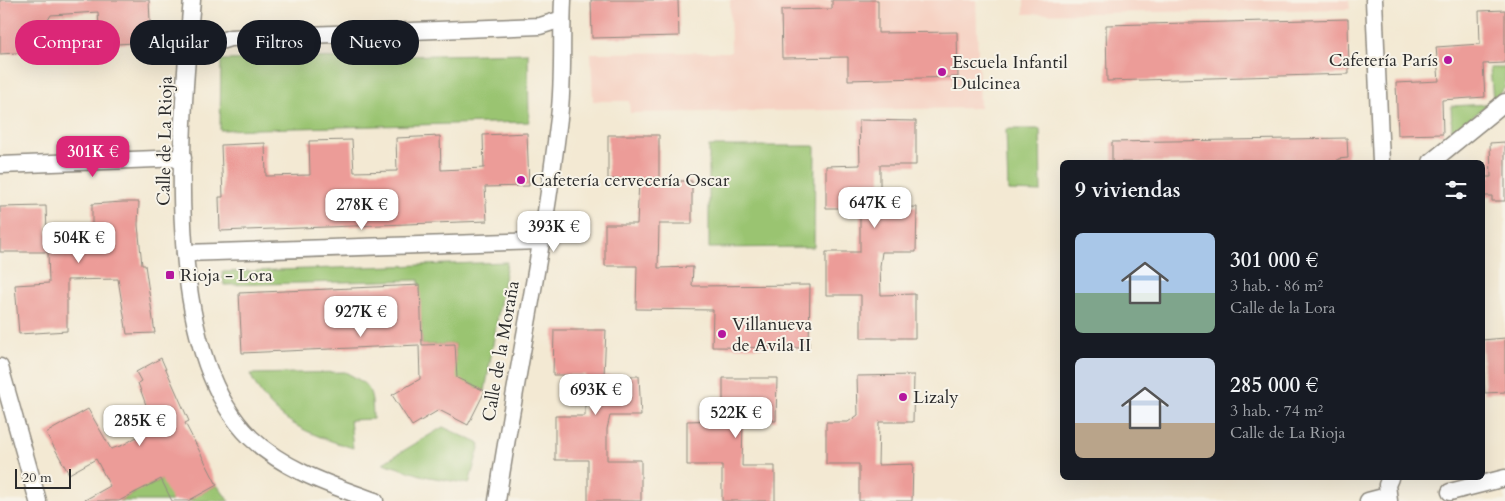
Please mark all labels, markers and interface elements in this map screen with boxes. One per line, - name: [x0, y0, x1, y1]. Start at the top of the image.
- chip: Comprar: [15, 20, 120, 65]
- chip: Alquilar: [130, 20, 227, 65]
- chip: Filtros: [237, 20, 321, 65]
- chip: Nuevo: [331, 20, 419, 65]
- place label: Cafetería París: [1329, 48, 1438, 73]
- place label: Escuela Infantil Dulcinea: [952, 50, 1068, 96]
- marker: Cafetería París: [1442, 54, 1454, 66]
- marker: Escuela Infantil Dulcinea: [936, 66, 948, 78]
- street label: Calle de La Rioja: [151, 76, 179, 206]
- pin: 301K €: [52, 136, 134, 178]
- text: 301K €: [67, 141, 119, 163]
- place label: Cafetería cervecería Oscar: [531, 168, 730, 193]
- marker: Cafetería cervecería Oscar: [515, 174, 527, 186]
- text: 9 viviendas: [1075, 176, 1181, 205]
- icon: filters: [1442, 176, 1470, 204]
- pin: 647K €: [834, 186, 916, 229]
- pin: 278K €: [321, 188, 403, 231]
- text: 647K €: [849, 192, 901, 214]
- text: 278K €: [336, 194, 388, 216]
- pin: 393K €: [513, 210, 595, 253]
- text: 393K €: [528, 216, 580, 238]
- pin: 504K €: [38, 222, 120, 264]
- text: 504K €: [53, 227, 105, 249]
- text: 301 000 €: [1230, 246, 1318, 275]
- icon: home: [1115, 253, 1175, 313]
- place label: Rioja - Lora: [180, 263, 273, 288]
- marker: Rioja - Lora: [164, 269, 176, 281]
- text: 3 hab. · 86 m²: [1230, 275, 1323, 297]
- street label: Calle de la Moraña: [476, 278, 526, 423]
- pin: 927K €: [320, 296, 402, 338]
- text: Calle de la Lora: [1230, 297, 1335, 319]
- text: 927K €: [335, 301, 387, 323]
- place label: Villanueva de Avila II: [732, 312, 813, 358]
- marker: Villanueva de Avila II: [716, 328, 728, 340]
- text: 285 000 €: [1230, 371, 1318, 400]
- pin: 693K €: [555, 374, 637, 416]
- icon: home: [1115, 378, 1175, 438]
- text: 693K €: [570, 379, 622, 401]
- place label: Lizaly: [913, 385, 959, 410]
- marker: Lizaly: [897, 391, 909, 403]
- pin: 522K €: [695, 396, 777, 439]
- text: 3 hab. · 74 m²: [1230, 400, 1323, 422]
- text: 522K €: [710, 402, 762, 424]
- pin: 285K €: [99, 404, 181, 447]
- text: 285K €: [114, 410, 166, 432]
- text: Calle de La Rioja: [1230, 422, 1345, 444]
- scale bar: [15, 466, 71, 489]
- text: 20 m: [22, 468, 52, 487]

